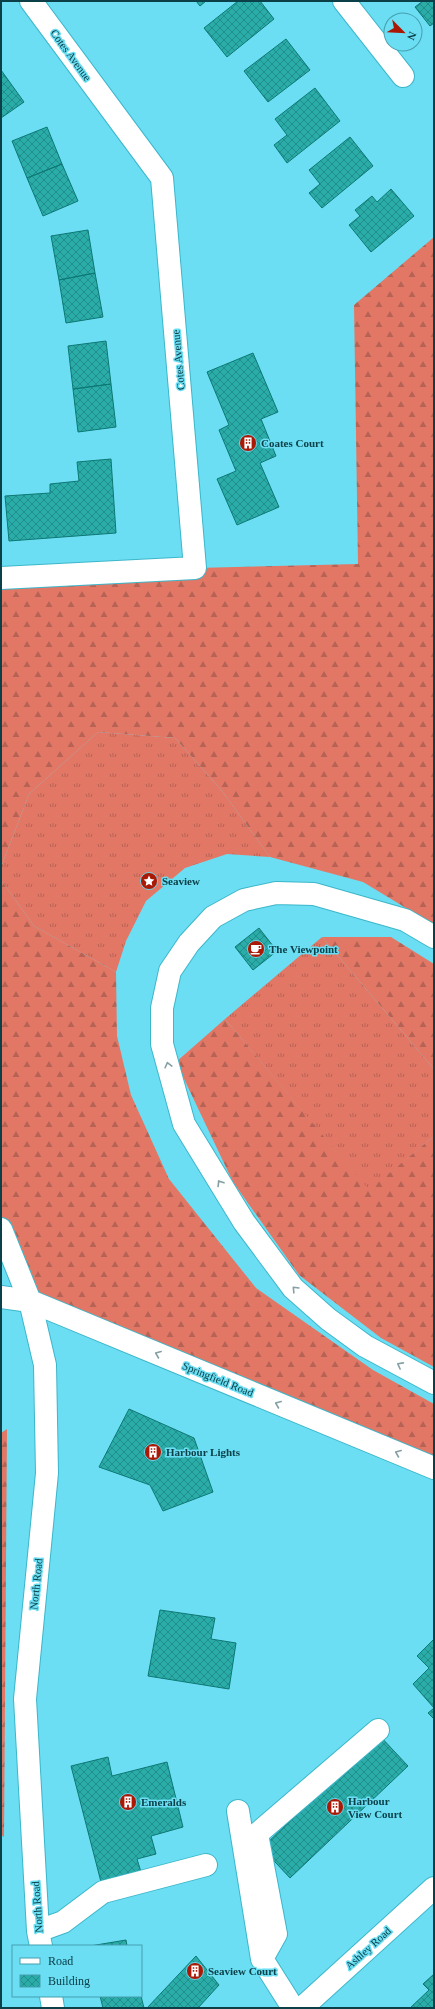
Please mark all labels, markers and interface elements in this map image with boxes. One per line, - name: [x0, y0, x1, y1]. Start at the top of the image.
- north arrow: [383, 12, 423, 52]
- street label: Cotes Avenue: [48, 27, 94, 83]
- text: N: [405, 30, 419, 42]
- street label: Cotes Avenue: [169, 329, 187, 391]
- building icon: Coates Court: [238, 433, 258, 453]
- place label: Coates Court: [261, 437, 324, 449]
- place icon: Seaview: [139, 871, 159, 891]
- place label: Seaview: [162, 875, 200, 887]
- cafe icon: The Viewpoint: [246, 939, 266, 959]
- place label: The Viewpoint: [269, 943, 338, 955]
- one-way arrow: [164, 1062, 172, 1069]
- one-way arrow: [217, 1180, 225, 1187]
- one-way arrow: [292, 1286, 299, 1294]
- one-way arrow: [154, 1351, 162, 1359]
- street label: Springfield Road: [181, 1359, 256, 1399]
- one-way arrow: [397, 1362, 404, 1369]
- one-way arrow: [274, 1400, 281, 1408]
- building icon: Harbour Lights: [143, 1442, 163, 1462]
- place label: Harbour Lights: [166, 1446, 241, 1458]
- one-way arrow: [394, 1450, 401, 1458]
- street label: North Road: [27, 1557, 45, 1610]
- building icon: Emeralds: [118, 1792, 138, 1812]
- place label: Harbour View Court: [348, 1795, 403, 1820]
- place label: Emeralds: [141, 1796, 187, 1808]
- building icon: Harbour View Court: [325, 1797, 345, 1817]
- street label: North Road: [29, 1880, 45, 1933]
- street label: Ashley Road: [343, 1924, 394, 1972]
- legend: [12, 1945, 142, 1997]
- text: Road: [48, 1954, 73, 1968]
- building icon: Seaview Court: [185, 1961, 205, 1981]
- place label: Seaview Court: [208, 1965, 277, 1977]
- text: Building: [48, 1974, 90, 1988]

